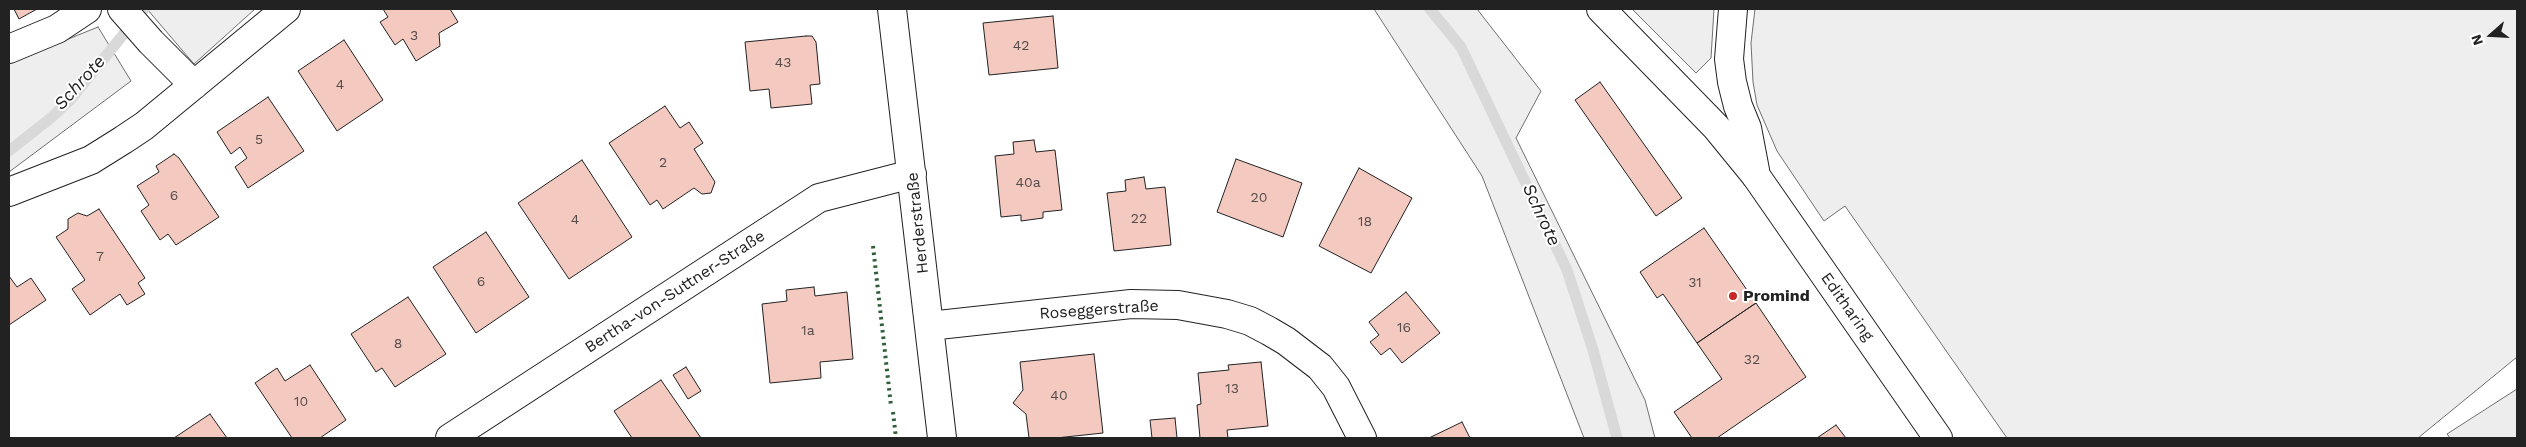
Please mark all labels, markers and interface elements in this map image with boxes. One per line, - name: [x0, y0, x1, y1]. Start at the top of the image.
- north arrow: [2466, 10, 2516, 60]
- house number: 3: [410, 28, 418, 44]
- text: N: [2468, 32, 2486, 47]
- house number: 42: [1013, 38, 1029, 54]
- water label: Schrote: [50, 51, 110, 115]
- house number: 43: [775, 55, 791, 71]
- house number: 4: [336, 77, 344, 93]
- house number: 5: [255, 132, 263, 148]
- house number: 2: [659, 155, 667, 171]
- street label: Herderstraße: [903, 171, 933, 275]
- house number: 40a: [1015, 175, 1041, 191]
- water label: Schrote: [1517, 180, 1565, 250]
- house number: 6: [170, 188, 178, 204]
- house number: 20: [1251, 190, 1267, 206]
- house number: 22: [1131, 211, 1147, 227]
- house number: 4: [571, 212, 579, 228]
- house number: 18: [1358, 214, 1372, 230]
- street label: Bertha-von-Suttner-Straße: [581, 227, 769, 357]
- house number: 7: [96, 249, 104, 265]
- street label: Editharing: [1816, 269, 1878, 345]
- house number: 6: [477, 274, 485, 290]
- house number: 31: [1688, 275, 1702, 291]
- place label: Promind: [1743, 286, 1810, 306]
- marker: Promind: [1727, 290, 1739, 302]
- street label: Roseggerstraße: [1039, 296, 1159, 324]
- house number: 16: [1397, 320, 1411, 336]
- house number: 1a: [801, 323, 815, 339]
- house number: 8: [394, 336, 402, 352]
- house number: 32: [1744, 352, 1760, 368]
- house number: 13: [1225, 381, 1239, 397]
- house number: 40: [1050, 388, 1068, 404]
- house number: 10: [294, 394, 308, 410]

